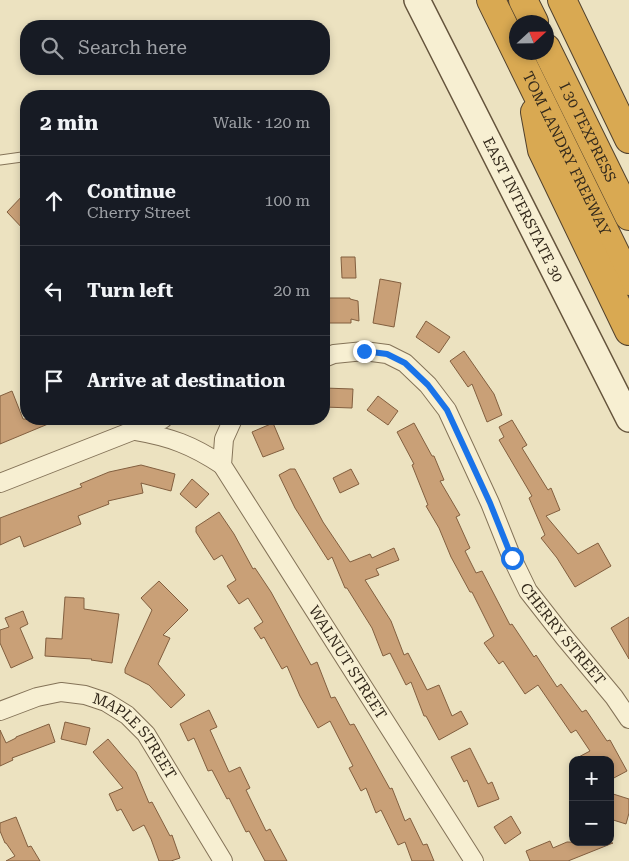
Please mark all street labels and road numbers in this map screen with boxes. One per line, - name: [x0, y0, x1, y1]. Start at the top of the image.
- street label: TOM LANDRY FREEWAY: [519, 69, 615, 239]
- street label: I 30 TEXPRESS: [555, 79, 620, 185]
- street label: EAST INTERSTATE 30: [479, 134, 567, 285]
- street label: CHERRY STREET: [516, 580, 609, 689]
- street label: WALNUT STREET: [305, 602, 390, 723]
- street label: MAPLE STREET: [91, 689, 180, 782]

